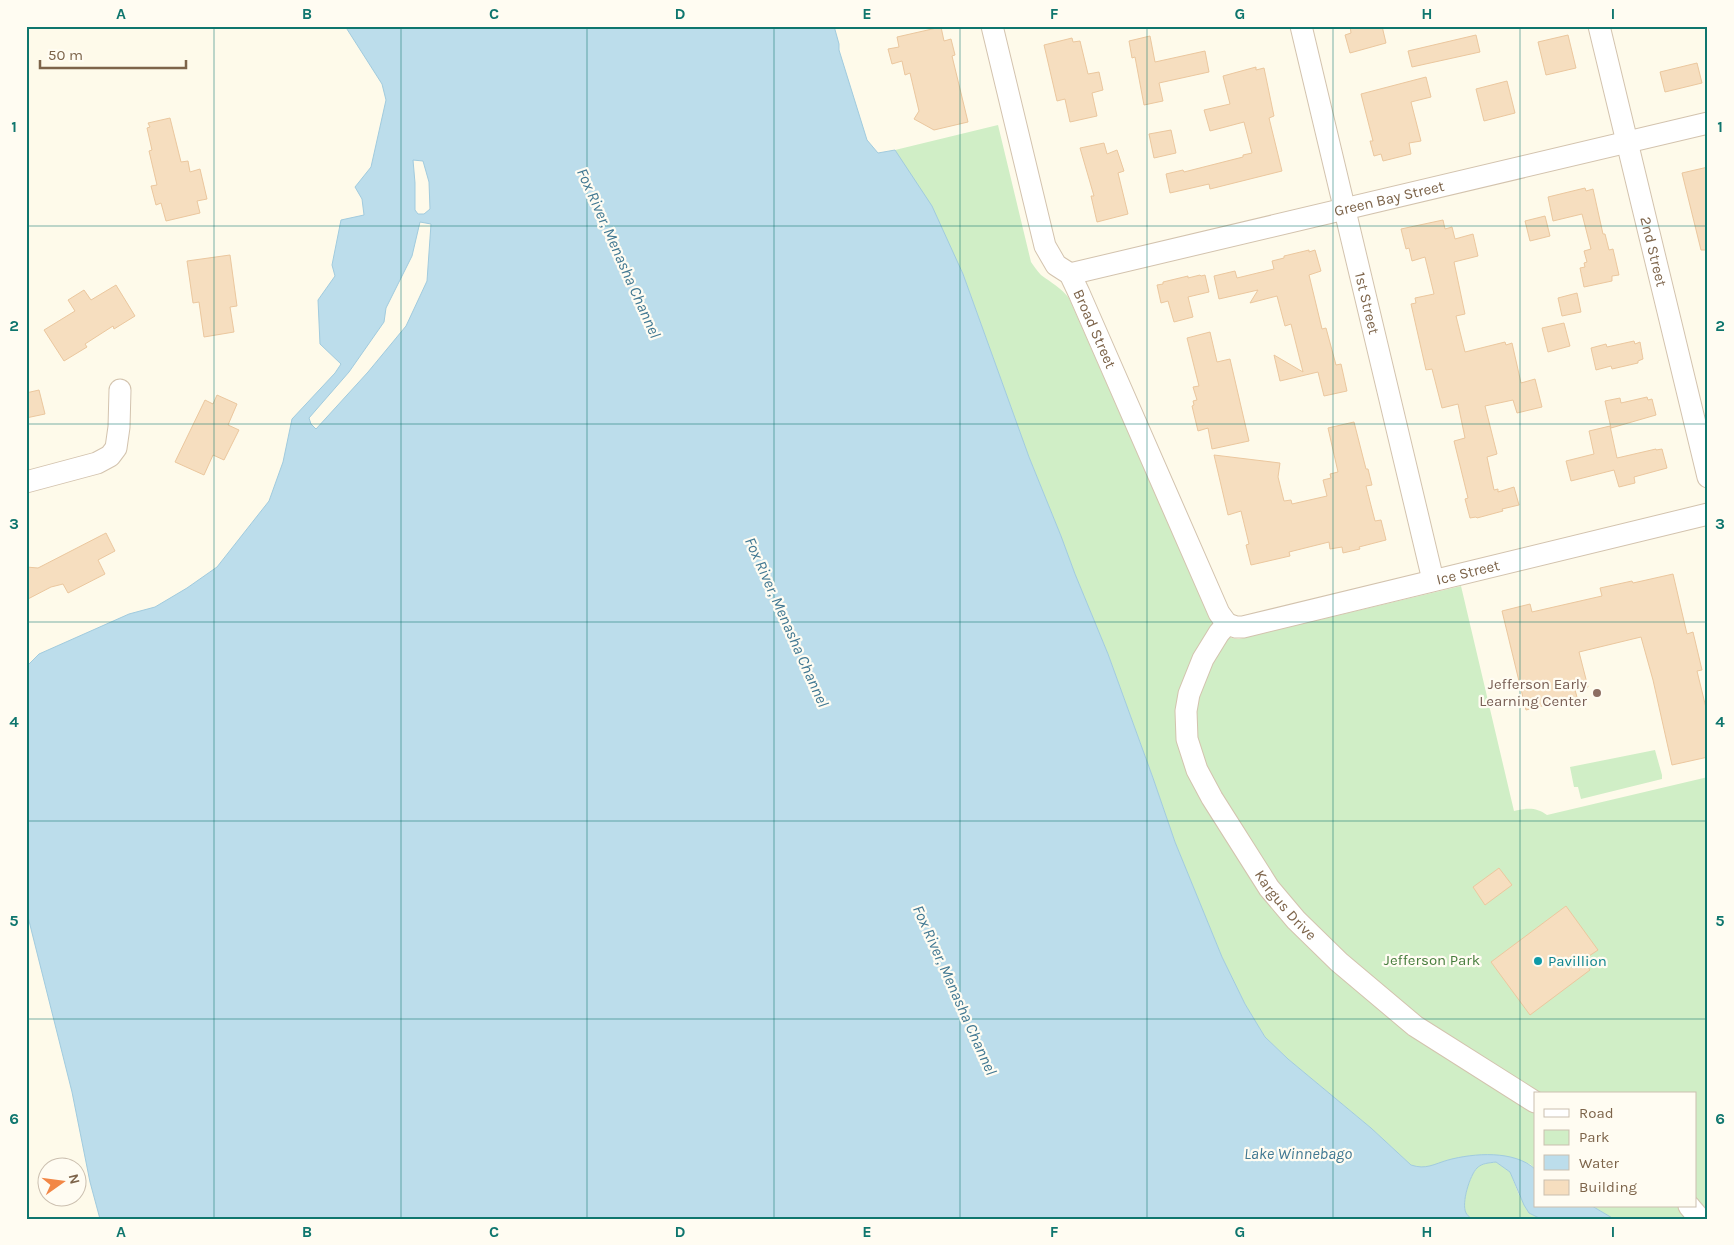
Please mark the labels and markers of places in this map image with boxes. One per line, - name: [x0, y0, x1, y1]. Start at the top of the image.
- place label: Jefferson Early Learning Center: [1479, 675, 1588, 710]
- marker: Jefferson Early Learning Center: [1591, 687, 1603, 699]
- place label: Pavillion: [1548, 952, 1607, 970]
- marker: Pavillion: [1532, 955, 1544, 967]

